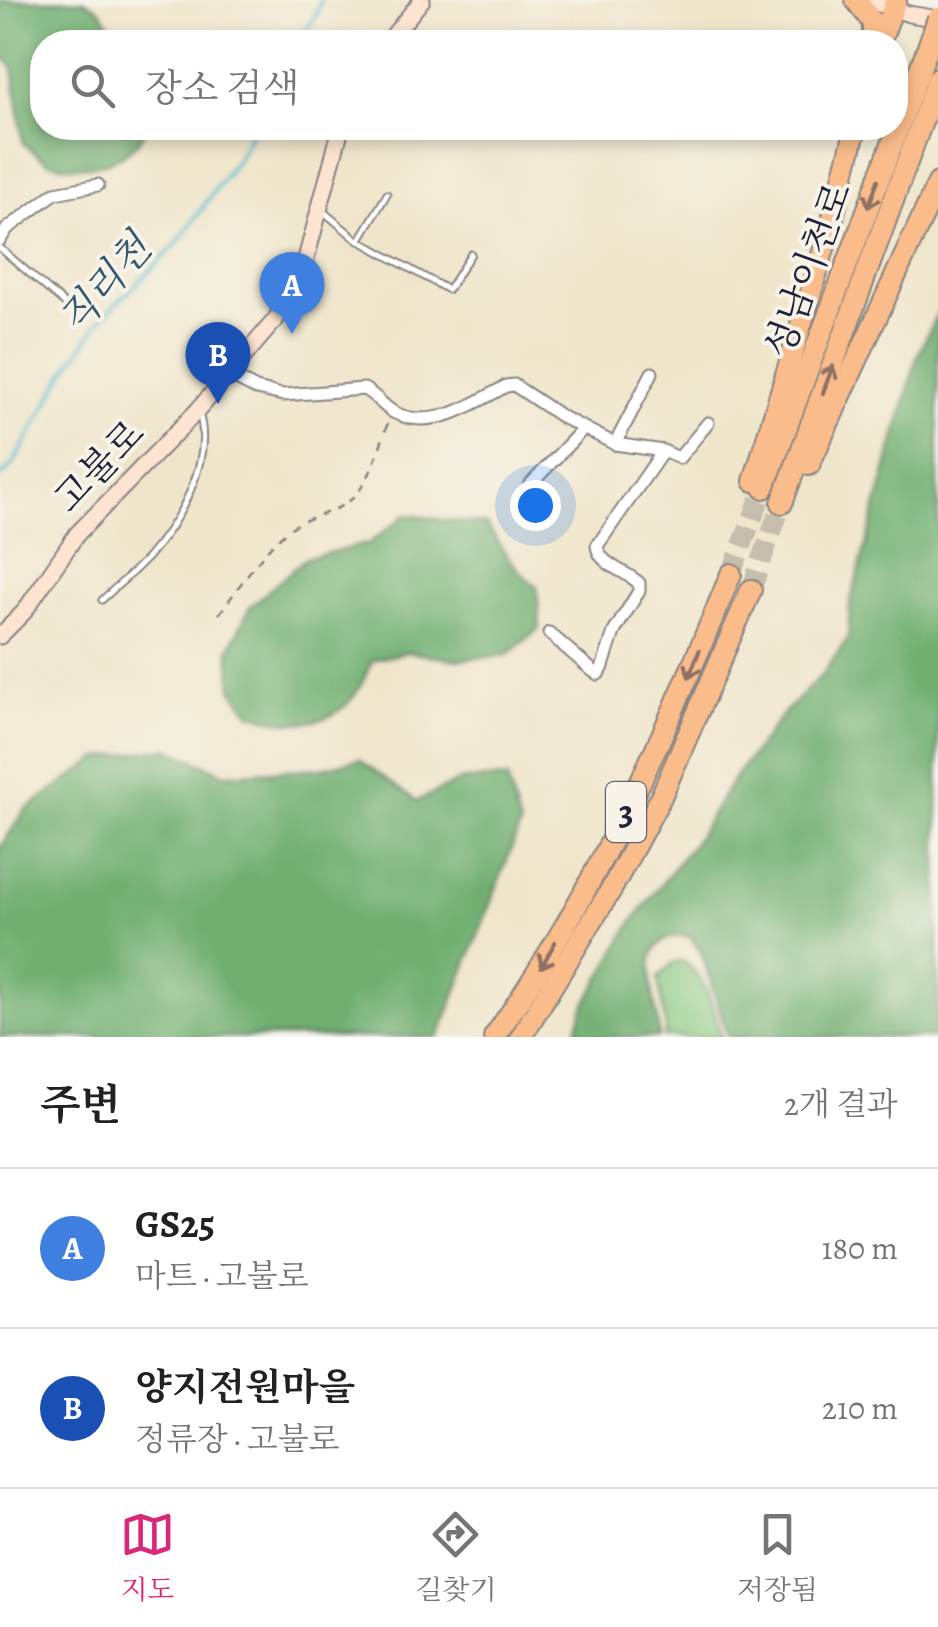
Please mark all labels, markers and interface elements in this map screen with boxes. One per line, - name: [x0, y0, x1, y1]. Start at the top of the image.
- search box: [30, 30, 908, 140]
- icon: search: [65, 58, 120, 113]
- text: 장소 검색: [145, 62, 299, 114]
- street label: 성남이천로: [752, 175, 864, 365]
- one-way arrow: [863, 178, 881, 209]
- water label: 직리천: [46, 220, 165, 346]
- pin: A: [260, 252, 324, 334]
- pin: B: [186, 322, 250, 404]
- one-way arrow: [820, 364, 838, 395]
- street label: 고불로: [42, 408, 156, 524]
- your location: [510, 480, 561, 531]
- one-way arrow: [683, 649, 701, 679]
- road number: 3: [606, 782, 646, 842]
- one-way arrow: [538, 939, 558, 969]
- text: 주변: [40, 1076, 121, 1133]
- text: 2개 결과: [784, 1082, 898, 1126]
- text: GS25: [135, 1198, 215, 1250]
- text: A: [62, 1226, 83, 1270]
- text: 180 m: [822, 1226, 898, 1270]
- text: 마트 · 고불로: [135, 1254, 309, 1298]
- text: 양지전원마을: [135, 1361, 355, 1413]
- text: B: [62, 1386, 83, 1430]
- text: 210 m: [822, 1386, 898, 1430]
- text: 정류장 · 고불로: [135, 1417, 339, 1461]
- tab: 지도: [120, 1507, 175, 1609]
- tab: 길찾기: [415, 1507, 496, 1609]
- tab: 저장됨: [737, 1507, 818, 1609]

